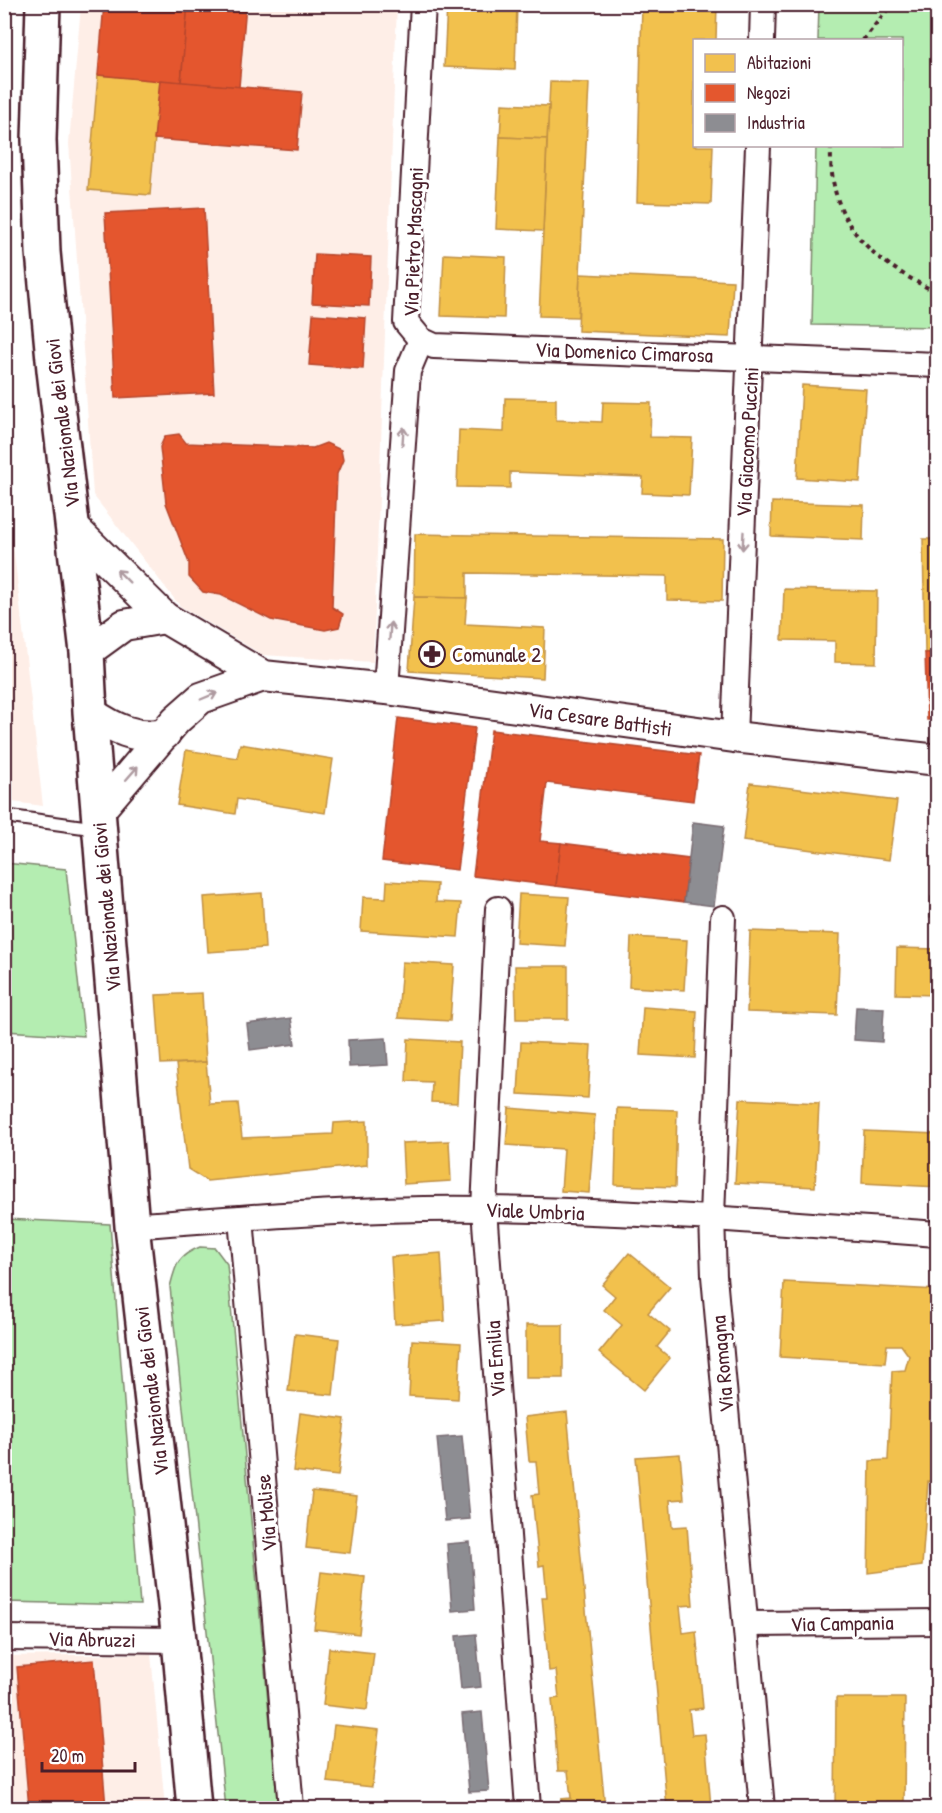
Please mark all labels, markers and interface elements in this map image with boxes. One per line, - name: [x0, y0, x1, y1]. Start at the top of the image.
- legend: [693, 39, 903, 147]
- text: Abitazioni: [747, 50, 812, 75]
- text: Negozi: [747, 80, 791, 105]
- text: Industria: [747, 110, 805, 135]
- street label: Via Pietro Mascagni: [396, 167, 430, 317]
- street label: Via Domenico Cimarosa: [535, 334, 713, 370]
- street label: Via Nazionale dei Giovi: [37, 337, 87, 509]
- street label: Via Giacomo Puccini: [729, 366, 765, 518]
- one-way arrow: [398, 427, 409, 447]
- one-way arrow: [737, 531, 748, 551]
- one-way arrow: [116, 569, 131, 584]
- one-way arrow: [385, 621, 396, 641]
- pharmacy icon: Comunale 2: [417, 639, 447, 669]
- place label: Comunale 2: [452, 640, 541, 669]
- one-way arrow: [199, 690, 217, 701]
- street label: Via Cesare Battisti: [526, 695, 674, 743]
- one-way arrow: [125, 765, 138, 781]
- street label: Via Nazionale dei Giovi: [84, 821, 128, 993]
- street label: Viale Umbria: [485, 1195, 585, 1227]
- street label: Via Nazionale dei Giovi: [126, 1305, 176, 1477]
- street label: Via Romagna: [703, 1314, 741, 1414]
- street label: Via Emilia: [478, 1320, 512, 1398]
- street label: Via Molise: [248, 1473, 284, 1553]
- street label: Via Campania: [790, 1608, 894, 1638]
- street label: Via Abruzzi: [48, 1624, 136, 1654]
- scale bar: [42, 1735, 135, 1773]
- text: 20 m: [51, 1743, 84, 1768]

